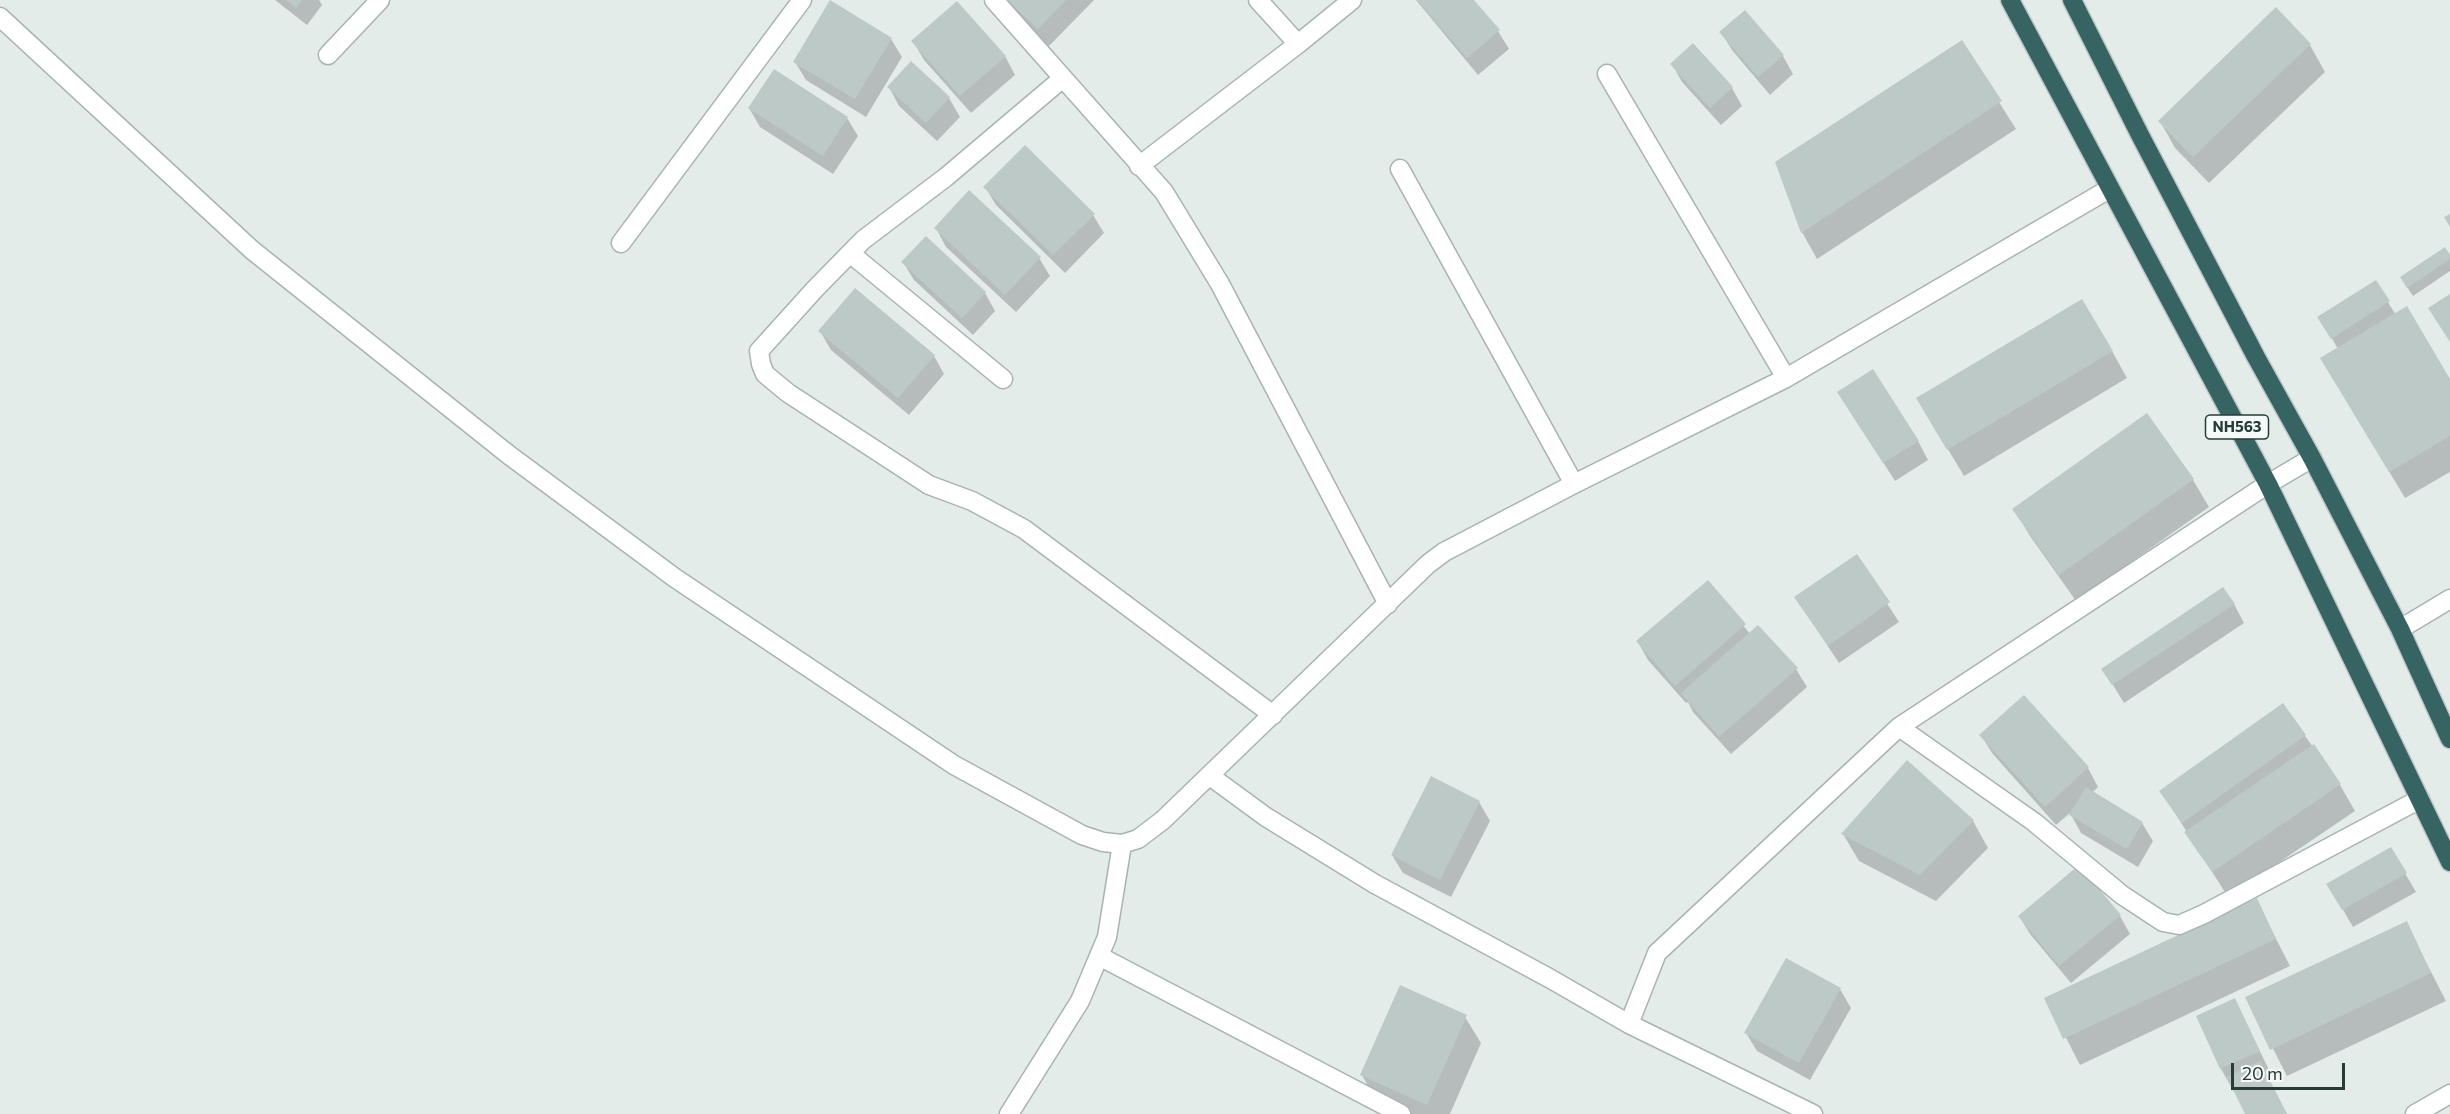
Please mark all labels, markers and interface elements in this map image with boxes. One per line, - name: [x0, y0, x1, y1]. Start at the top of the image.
- road number: NH563: [2206, 415, 2268, 439]
- scale bar: [2234, 1051, 2348, 1089]
- text: 20 m: [2242, 1062, 2283, 1084]

